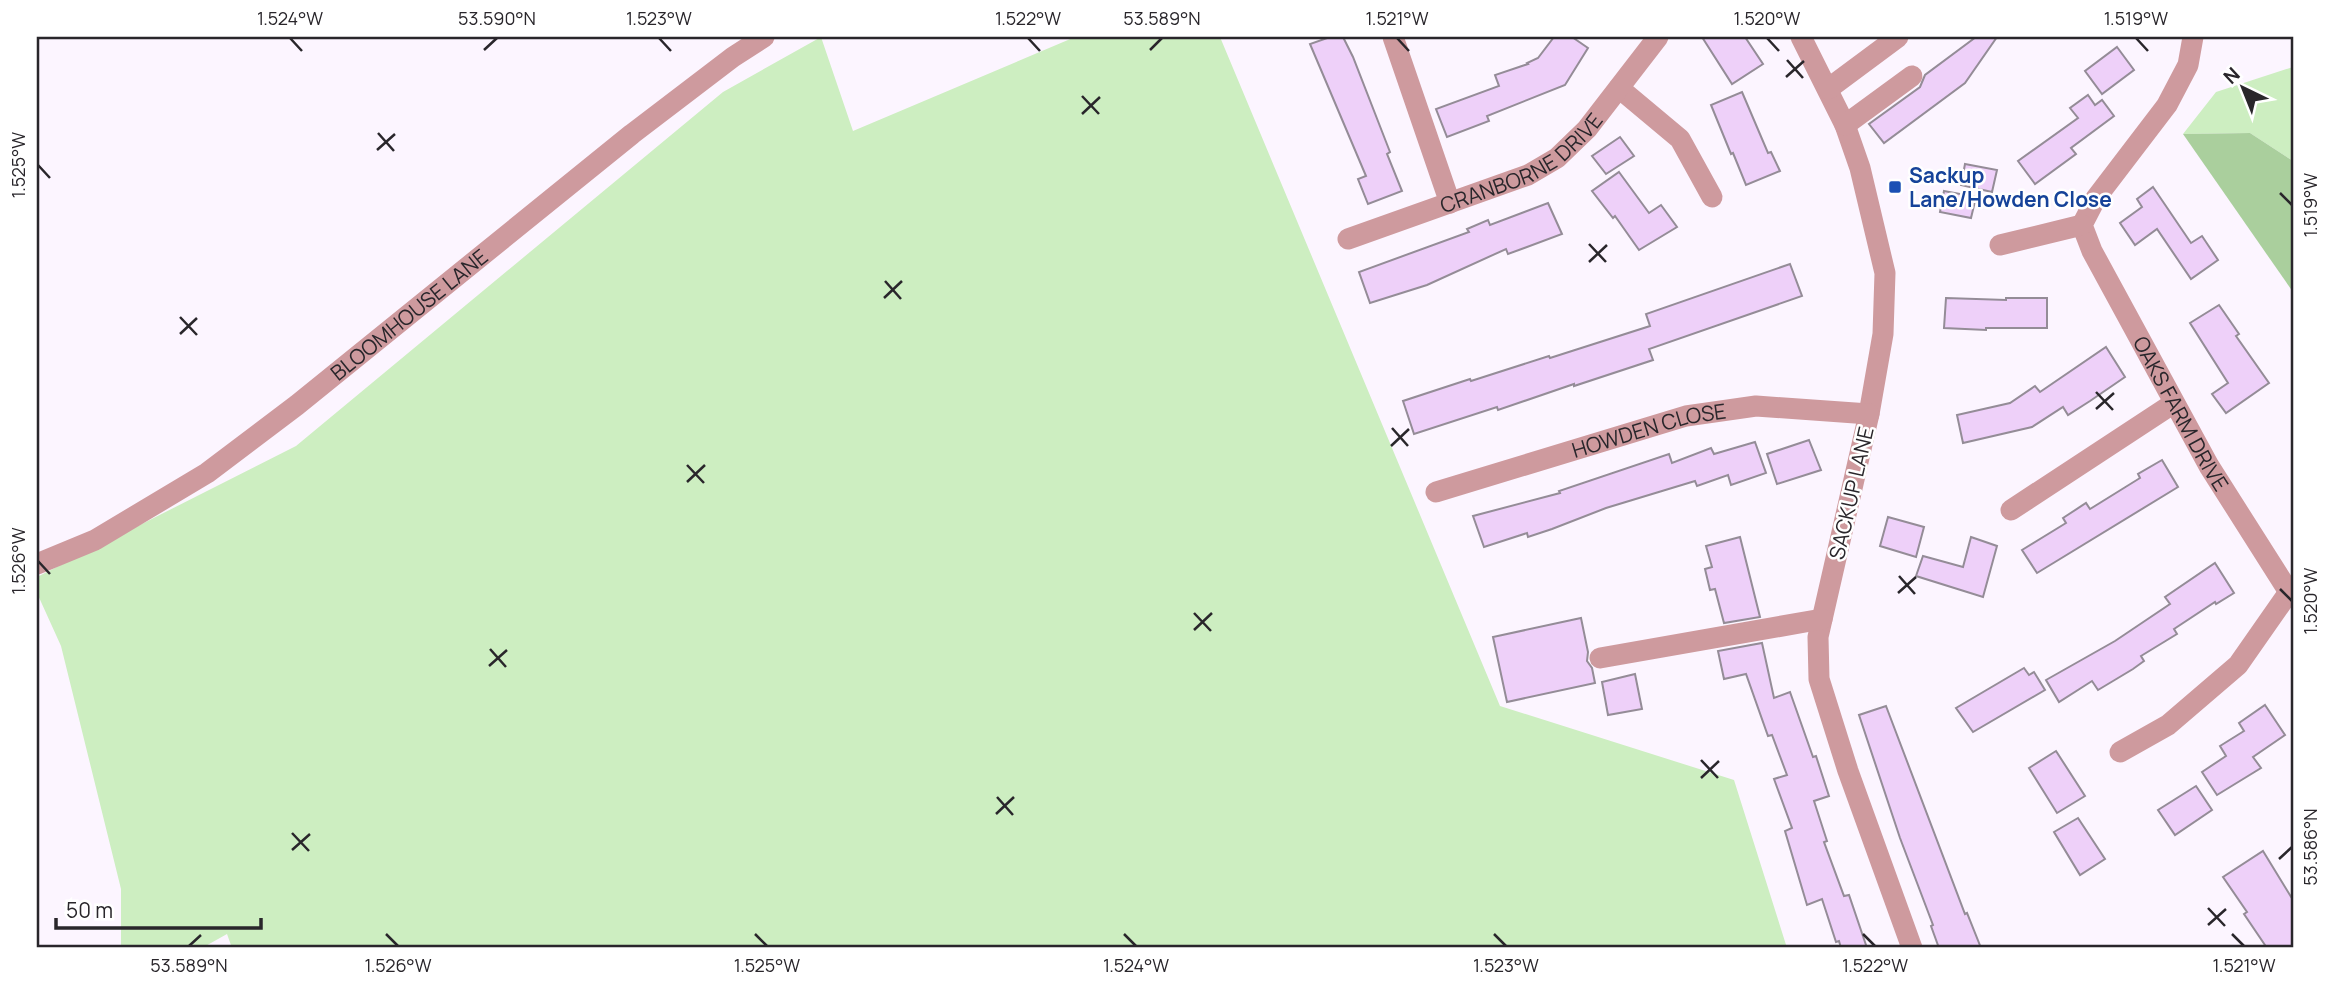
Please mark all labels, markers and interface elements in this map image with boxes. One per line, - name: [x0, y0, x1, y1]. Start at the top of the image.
- text: 1.524°W: [257, 6, 323, 30]
- text: 53.590°N: [458, 6, 536, 30]
- text: 1.523°W: [626, 6, 692, 30]
- text: 1.522°W: [995, 6, 1061, 30]
- text: 53.589°N: [1123, 6, 1201, 30]
- text: 1.521°W: [1366, 6, 1429, 30]
- text: 1.520°W: [1734, 6, 1801, 30]
- text: 1.519°W: [2104, 6, 2168, 30]
- north arrow: [2208, 52, 2278, 122]
- text: N: [2218, 61, 2245, 90]
- street label: CRANBORNE DRIVE: [1436, 107, 1608, 219]
- text: 1.525°W: [6, 132, 30, 198]
- place label: Sackup Lane/Howden Close: [1909, 161, 2112, 213]
- text: 1.519°W: [2298, 173, 2322, 237]
- marker: Sackup Lane/Howden Close: [1887, 179, 1903, 195]
- street label: BLOOMHOUSE LANE: [324, 242, 493, 387]
- street label: OAKS FARM DRIVE: [2127, 331, 2235, 496]
- street label: HOWDEN CLOSE: [1568, 396, 1728, 464]
- street label: SACKUP LANE: [1822, 424, 1880, 562]
- text: 1.526°W: [6, 527, 30, 595]
- text: 1.520°W: [2298, 567, 2322, 634]
- text: 53.586°N: [2298, 808, 2322, 886]
- scale bar: [56, 887, 261, 931]
- text: 50 m: [66, 896, 113, 924]
- text: 53.589°N: [150, 953, 228, 977]
- text: 1.526°W: [364, 953, 432, 977]
- text: 1.525°W: [734, 953, 800, 977]
- text: 1.524°W: [1103, 953, 1169, 977]
- text: 1.523°W: [1473, 953, 1539, 977]
- text: 1.522°W: [1842, 953, 1908, 977]
- text: 1.521°W: [2213, 953, 2276, 977]

